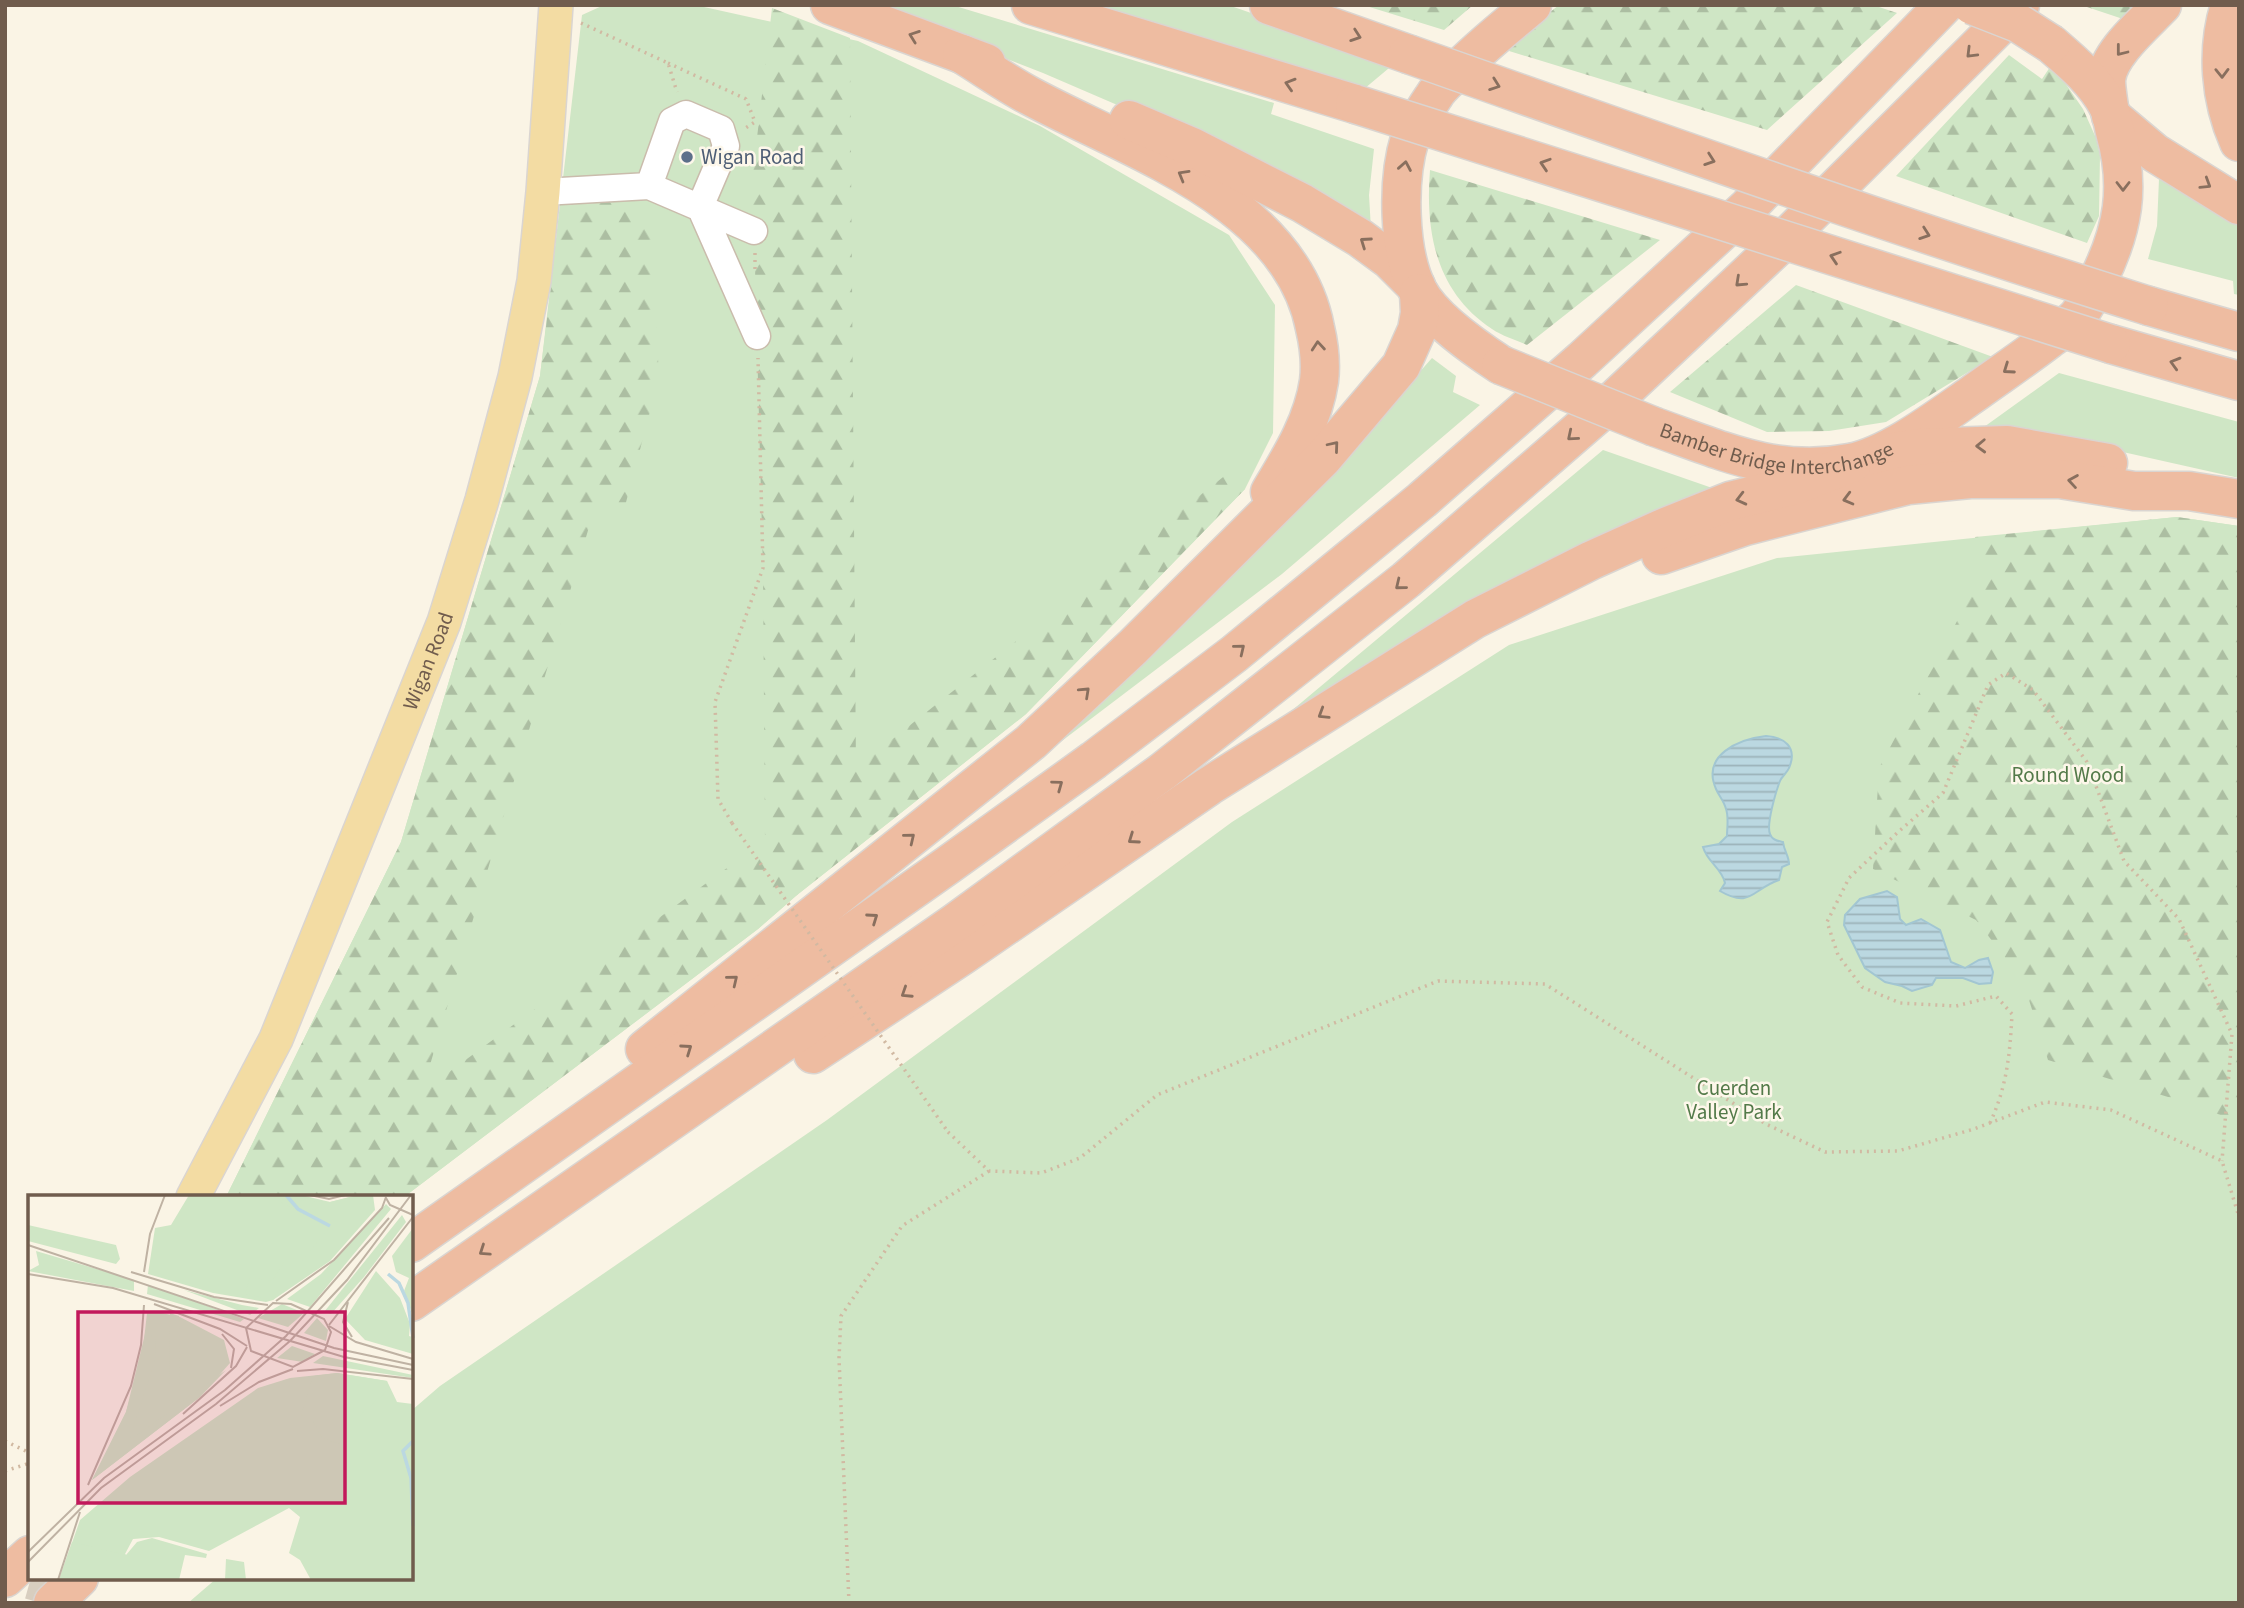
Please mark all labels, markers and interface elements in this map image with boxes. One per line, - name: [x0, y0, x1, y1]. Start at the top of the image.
- one-way arrow: [1350, 28, 1362, 42]
- one-way arrow: [908, 31, 920, 45]
- one-way arrow: [2116, 43, 2129, 55]
- one-way arrow: [1967, 45, 1980, 58]
- one-way arrow: [2214, 68, 2230, 78]
- one-way arrow: [1489, 77, 1501, 91]
- one-way arrow: [1284, 78, 1297, 92]
- place label: Wigan Road: [701, 142, 804, 172]
- marker: Wigan Road: [679, 149, 695, 165]
- one-way arrow: [1704, 152, 1716, 166]
- one-way arrow: [1540, 158, 1552, 172]
- one-way arrow: [1397, 160, 1412, 172]
- one-way arrow: [1178, 170, 1190, 183]
- one-way arrow: [2199, 176, 2212, 189]
- one-way arrow: [2115, 181, 2131, 192]
- one-way arrow: [1919, 226, 1931, 240]
- one-way arrow: [1360, 238, 1373, 250]
- one-way arrow: [1830, 251, 1842, 265]
- one-way arrow: [1735, 273, 1748, 286]
- one-way arrow: [1310, 340, 1325, 352]
- one-way arrow: [2169, 356, 2181, 371]
- one-way arrow: [2003, 361, 2016, 373]
- street label: Bamber Bridge Interchange: [1655, 415, 1899, 482]
- one-way arrow: [1567, 428, 1580, 440]
- one-way arrow: [1975, 438, 1986, 453]
- one-way arrow: [1326, 441, 1338, 454]
- one-way arrow: [2067, 474, 2079, 489]
- one-way arrow: [1735, 491, 1747, 505]
- one-way arrow: [1842, 491, 1854, 505]
- one-way arrow: [1395, 576, 1408, 589]
- street label: Wigan Road: [395, 608, 461, 715]
- one-way arrow: [1233, 644, 1245, 657]
- one-way arrow: [1077, 687, 1090, 700]
- one-way arrow: [1317, 705, 1330, 718]
- park label: Round Wood: [2012, 760, 2124, 790]
- one-way arrow: [1050, 781, 1063, 794]
- one-way arrow: [1127, 831, 1140, 844]
- one-way arrow: [903, 833, 915, 846]
- one-way arrow: [865, 914, 878, 926]
- one-way arrow: [725, 975, 737, 988]
- one-way arrow: [901, 984, 914, 997]
- one-way arrow: [679, 1045, 692, 1057]
- park label: Cuerden Valley Park: [1686, 1073, 1782, 1127]
- inset map: [28, 1195, 413, 1580]
- one-way arrow: [479, 1243, 492, 1256]

